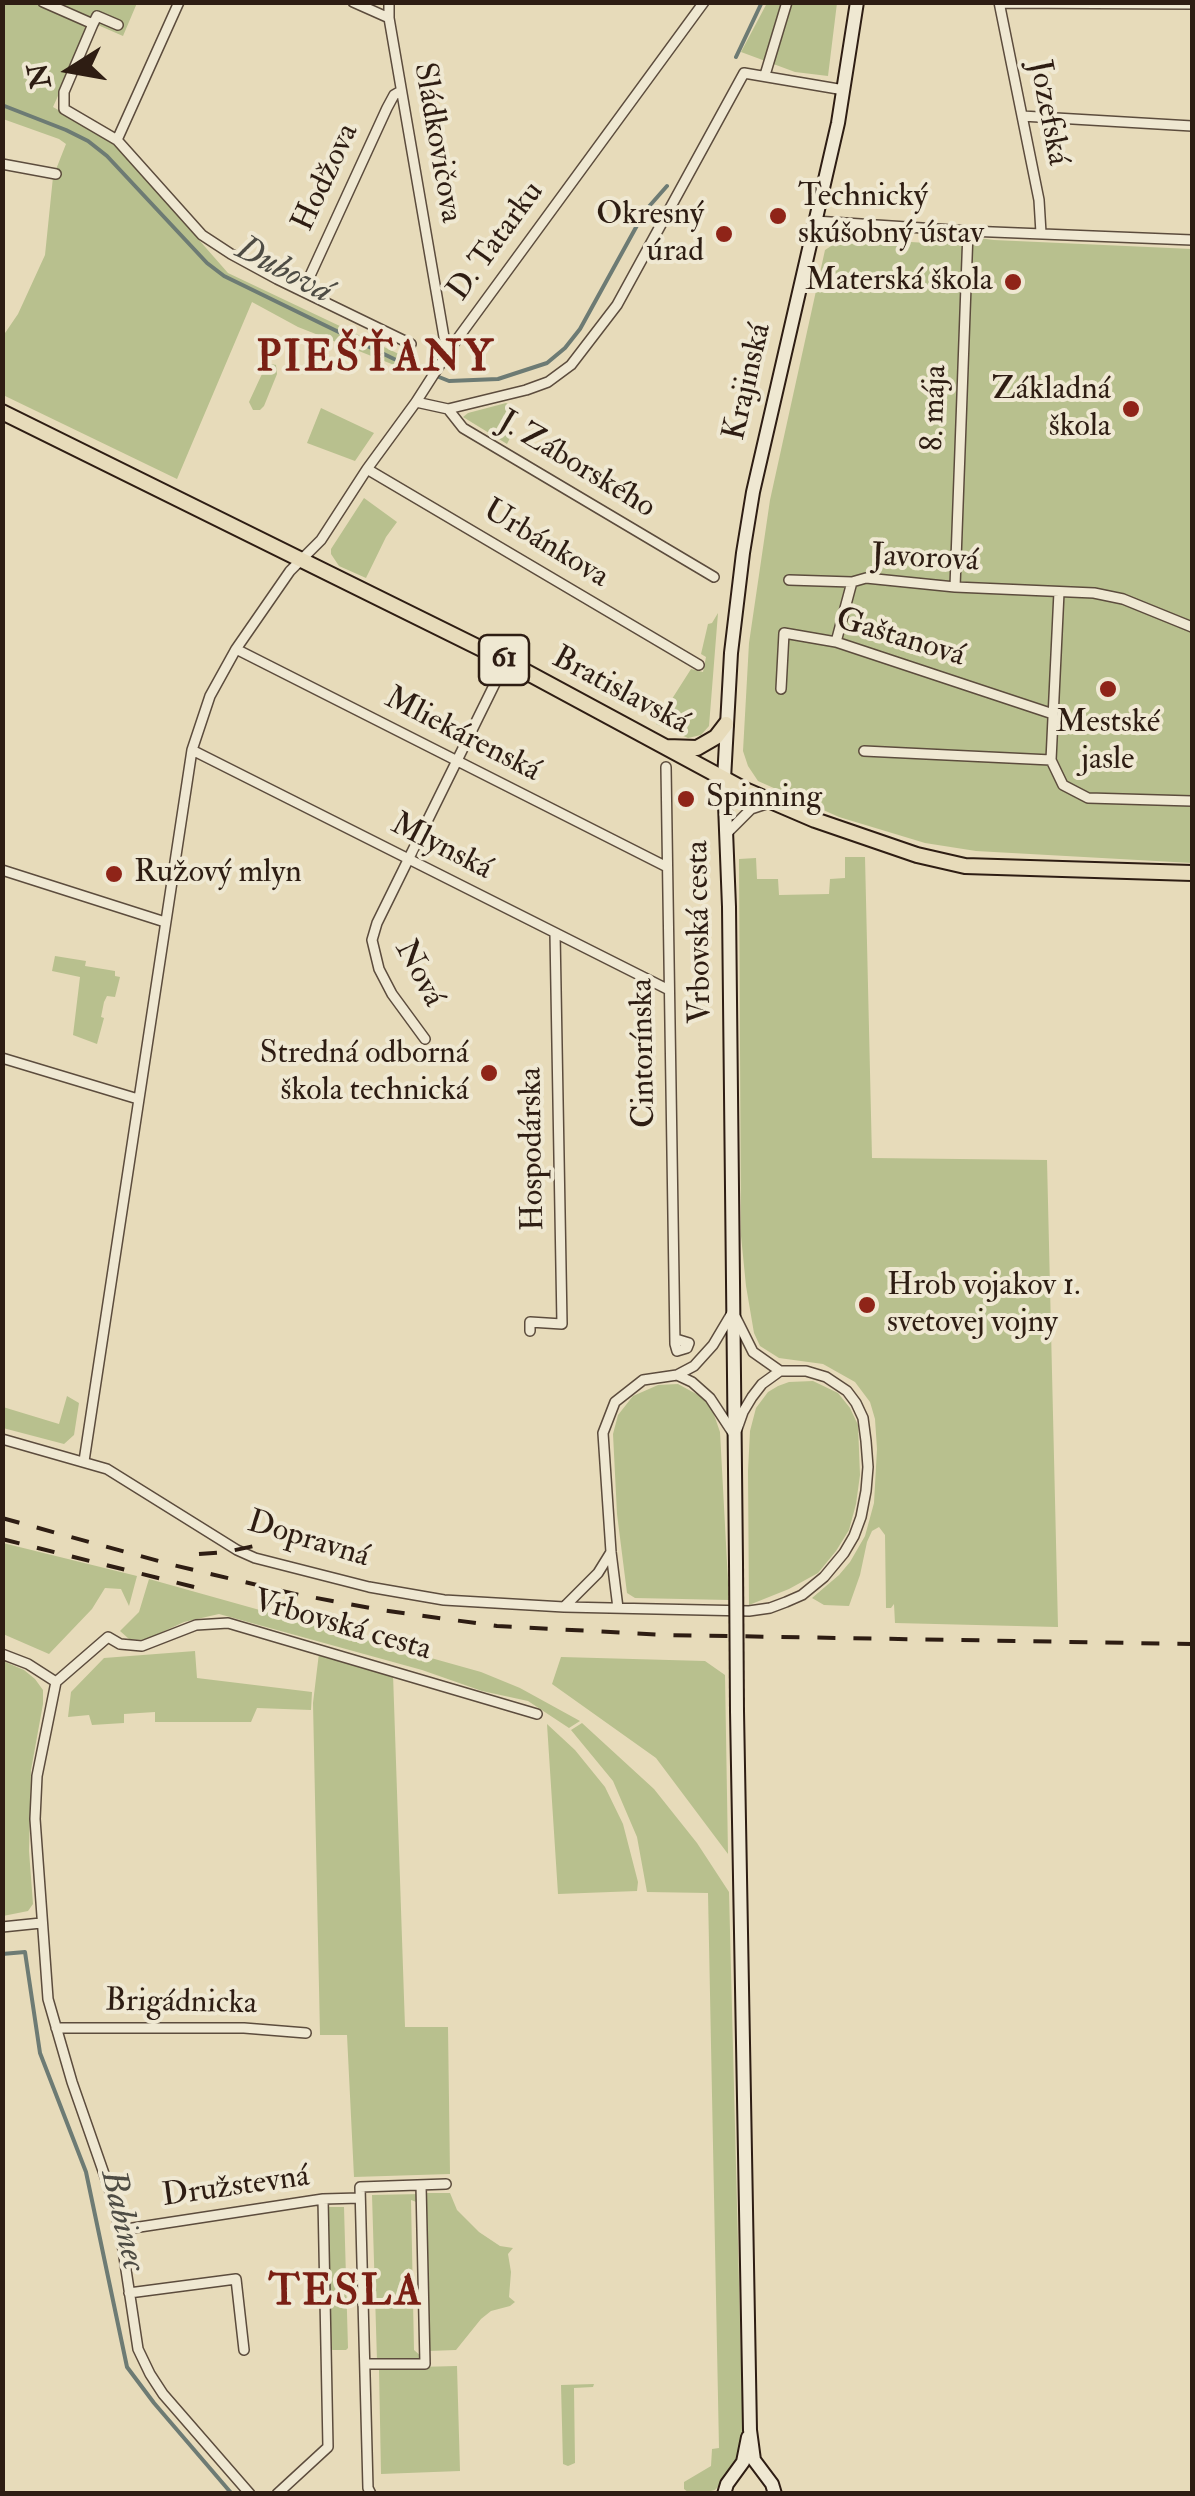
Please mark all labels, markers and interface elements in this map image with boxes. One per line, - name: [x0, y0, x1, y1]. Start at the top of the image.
- north arrow: [20, 20, 120, 120]
- street label: Jozefská: [1018, 57, 1076, 169]
- text: N: [20, 60, 60, 91]
- street label: Sládkovičova: [403, 60, 469, 226]
- street label: Hodžova: [285, 118, 369, 238]
- street label: D. Tatarku: [441, 175, 553, 309]
- place label: Technický skúšobný ústav: [798, 179, 984, 254]
- place label: Okresný úrad: [596, 197, 704, 272]
- marker: Technický skúšobný ústav: [767, 205, 789, 227]
- marker: Okresný úrad: [713, 223, 735, 245]
- water label: Dubová: [228, 229, 338, 315]
- place label: Materská škola: [805, 263, 993, 301]
- marker: Materská škola: [1002, 271, 1024, 293]
- street label: Krajinská: [717, 320, 781, 444]
- district label: PIEŠŤANY: [257, 336, 495, 386]
- street label: 8. mája: [915, 364, 957, 452]
- place label: Základná škola: [992, 372, 1111, 447]
- marker: Základná škola: [1120, 398, 1142, 420]
- street label: J. Záborského: [490, 404, 662, 528]
- street label: Urbánkova: [475, 492, 615, 598]
- street label: Javorová: [870, 538, 980, 582]
- street label: Gaštanová: [831, 601, 969, 677]
- road number: 61: [479, 635, 529, 685]
- street label: Bratislavská: [545, 640, 695, 744]
- marker: Mestské jasle: [1097, 678, 1119, 700]
- street label: Mliekárenská: [378, 680, 546, 792]
- place label: Mestské jasle: [1056, 705, 1160, 780]
- place label: Spinning: [706, 780, 822, 818]
- marker: Spinning: [675, 788, 697, 810]
- street label: Mlynská: [384, 806, 498, 890]
- street label: Vrbovská cesta: [680, 840, 722, 1024]
- place label: Ružový mlyn: [134, 855, 302, 893]
- marker: Ružový mlyn: [103, 863, 125, 885]
- street label: Nová: [385, 934, 451, 1014]
- street label: Cintorínska: [624, 978, 666, 1128]
- place label: Stredná odborná škola technická: [260, 1036, 469, 1111]
- marker: Stredná odborná škola technická: [478, 1062, 500, 1084]
- street label: Hospodárska: [513, 1067, 555, 1231]
- place label: Hrob vojakov 1. svetovej vojny: [887, 1268, 1080, 1343]
- marker: Hrob vojakov 1. svetovej vojny: [856, 1294, 878, 1316]
- street label: Dopravná: [242, 1504, 374, 1578]
- street label: Vrbovská cesta: [249, 1583, 435, 1671]
- street label: Brigádnicka: [105, 1983, 257, 2025]
- street label: Družstevná: [160, 2159, 312, 2217]
- water label: Babinec: [89, 2166, 153, 2276]
- district label: TESLA: [268, 2270, 424, 2320]

